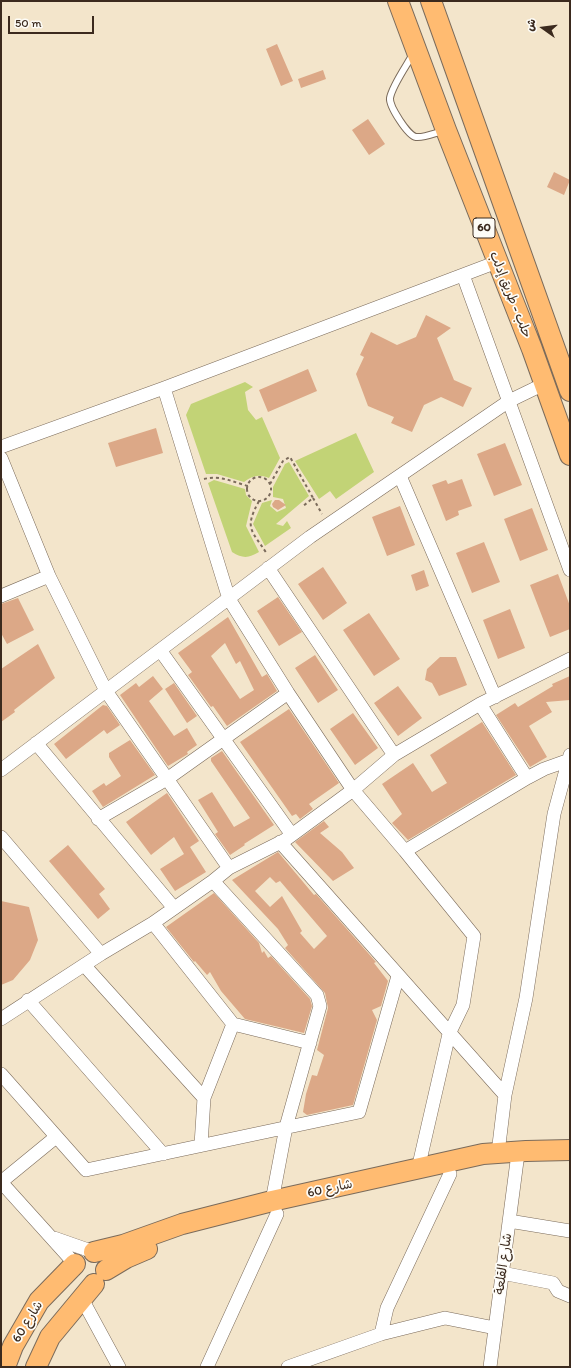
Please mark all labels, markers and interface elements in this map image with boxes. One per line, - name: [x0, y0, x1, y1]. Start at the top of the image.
- scale bar: [10, 8, 96, 34]
- north arrow: [523, 8, 563, 48]
- text: 50 m: [15, 16, 41, 30]
- text: ش: [523, 18, 539, 32]
- road number: 60: [473, 218, 495, 238]
- street label: حلب - طريق إدلب: [486, 249, 534, 341]
- street label: شارع 60: [306, 1177, 354, 1201]
- street label: شارع القلعة: [492, 1232, 516, 1296]
- street label: شارع 60: [9, 1298, 47, 1346]

